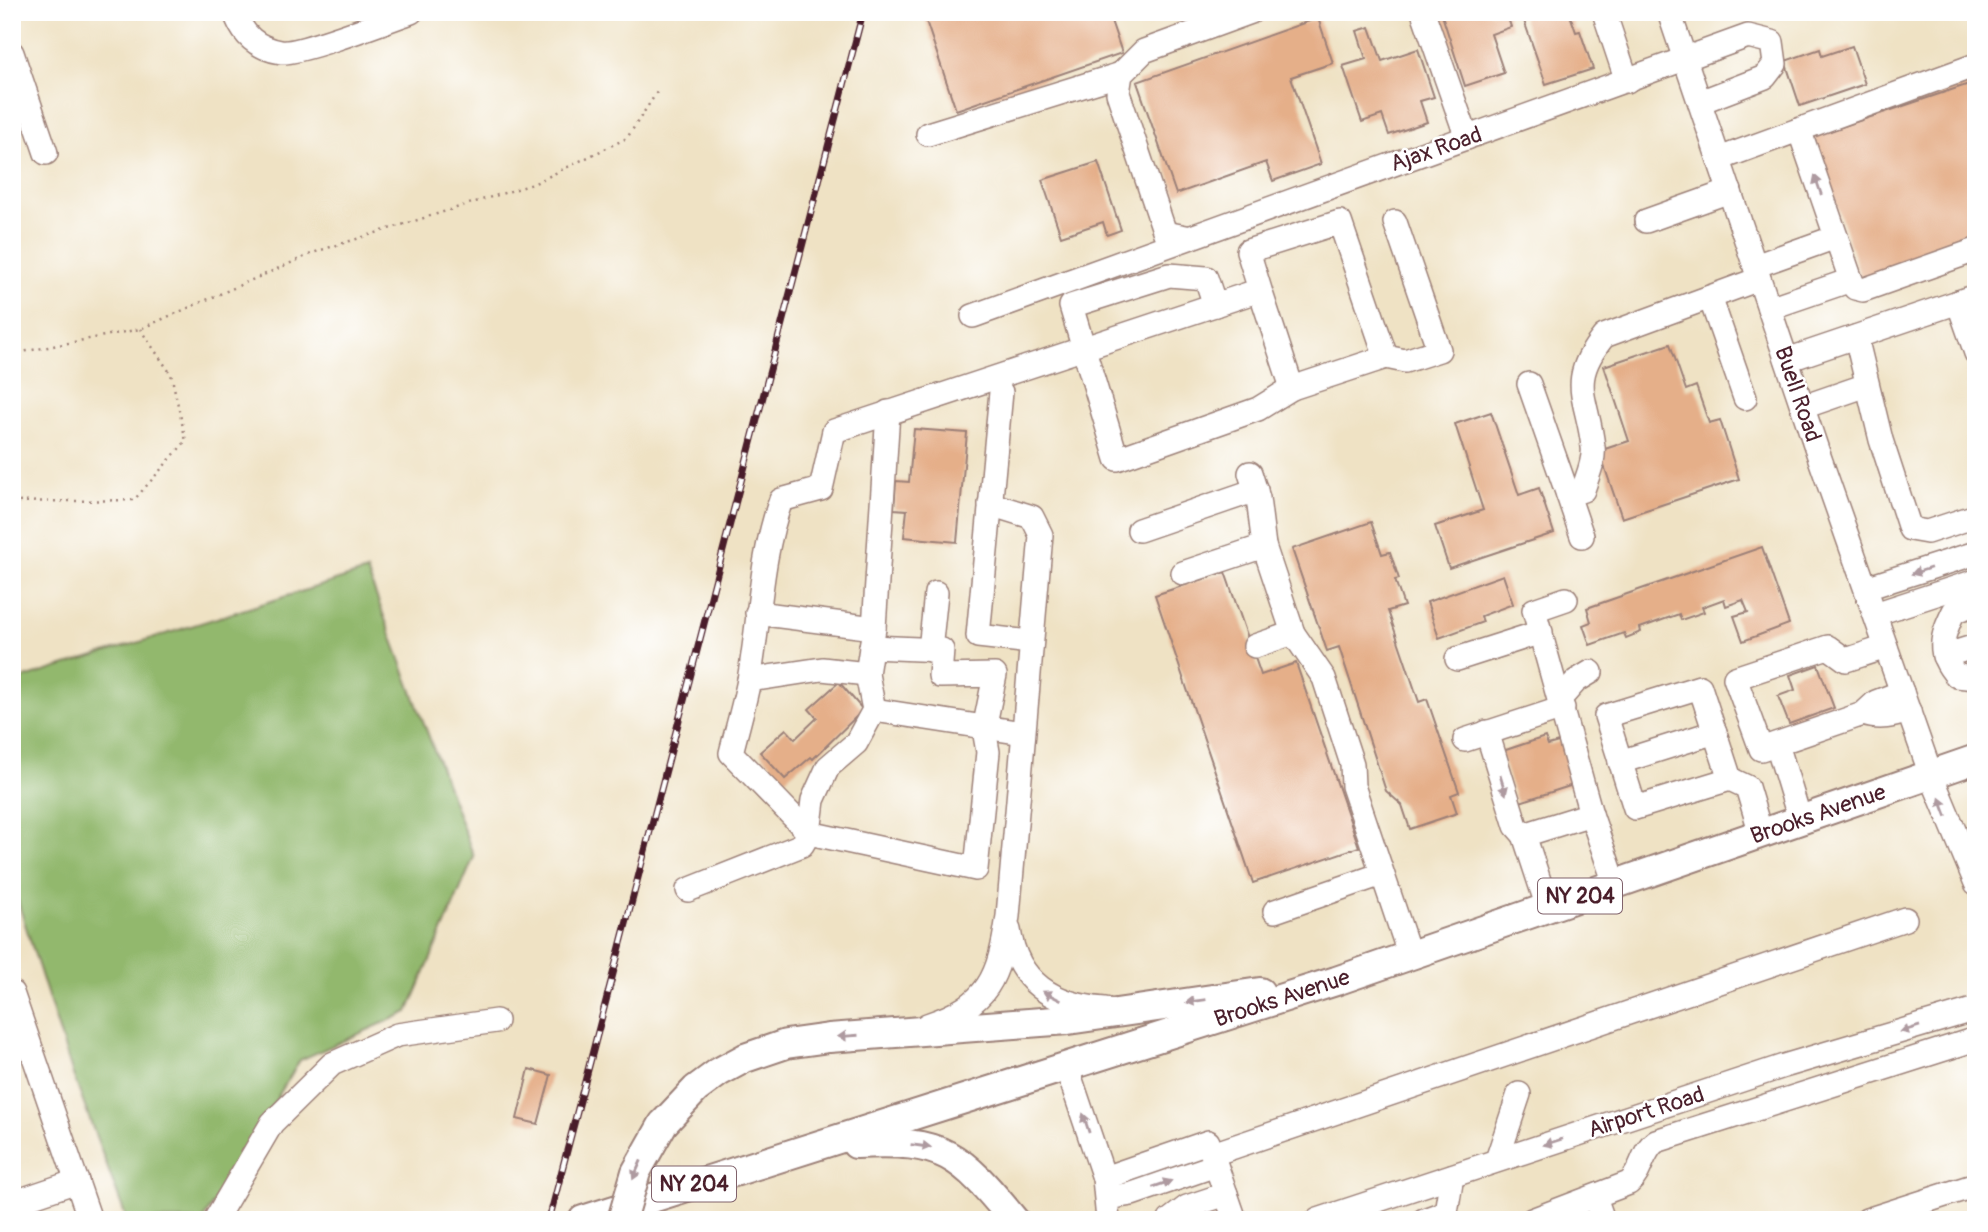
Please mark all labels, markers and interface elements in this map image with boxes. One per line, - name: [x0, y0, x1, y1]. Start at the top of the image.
- street label: Ajax Road: [1386, 120, 1486, 178]
- one-way arrow: [1812, 174, 1823, 195]
- street label: Buell Road: [1768, 342, 1828, 446]
- one-way arrow: [1910, 566, 1931, 576]
- one-way arrow: [1498, 775, 1508, 796]
- street label: Brooks Avenue: [1747, 777, 1890, 851]
- one-way arrow: [1938, 796, 1949, 817]
- road number: NY 204: [1538, 878, 1622, 914]
- street label: Brooks Avenue: [1210, 962, 1354, 1034]
- one-way arrow: [1042, 990, 1062, 1001]
- one-way arrow: [1184, 995, 1206, 1006]
- one-way arrow: [1900, 1024, 1921, 1034]
- one-way arrow: [837, 1031, 859, 1042]
- street label: Airport Road: [1584, 1080, 1708, 1144]
- one-way arrow: [1080, 1112, 1091, 1133]
- one-way arrow: [1543, 1137, 1564, 1148]
- one-way arrow: [910, 1140, 932, 1151]
- one-way arrow: [631, 1160, 643, 1180]
- road number: NY 204: [652, 1166, 736, 1202]
- one-way arrow: [1152, 1178, 1173, 1188]

